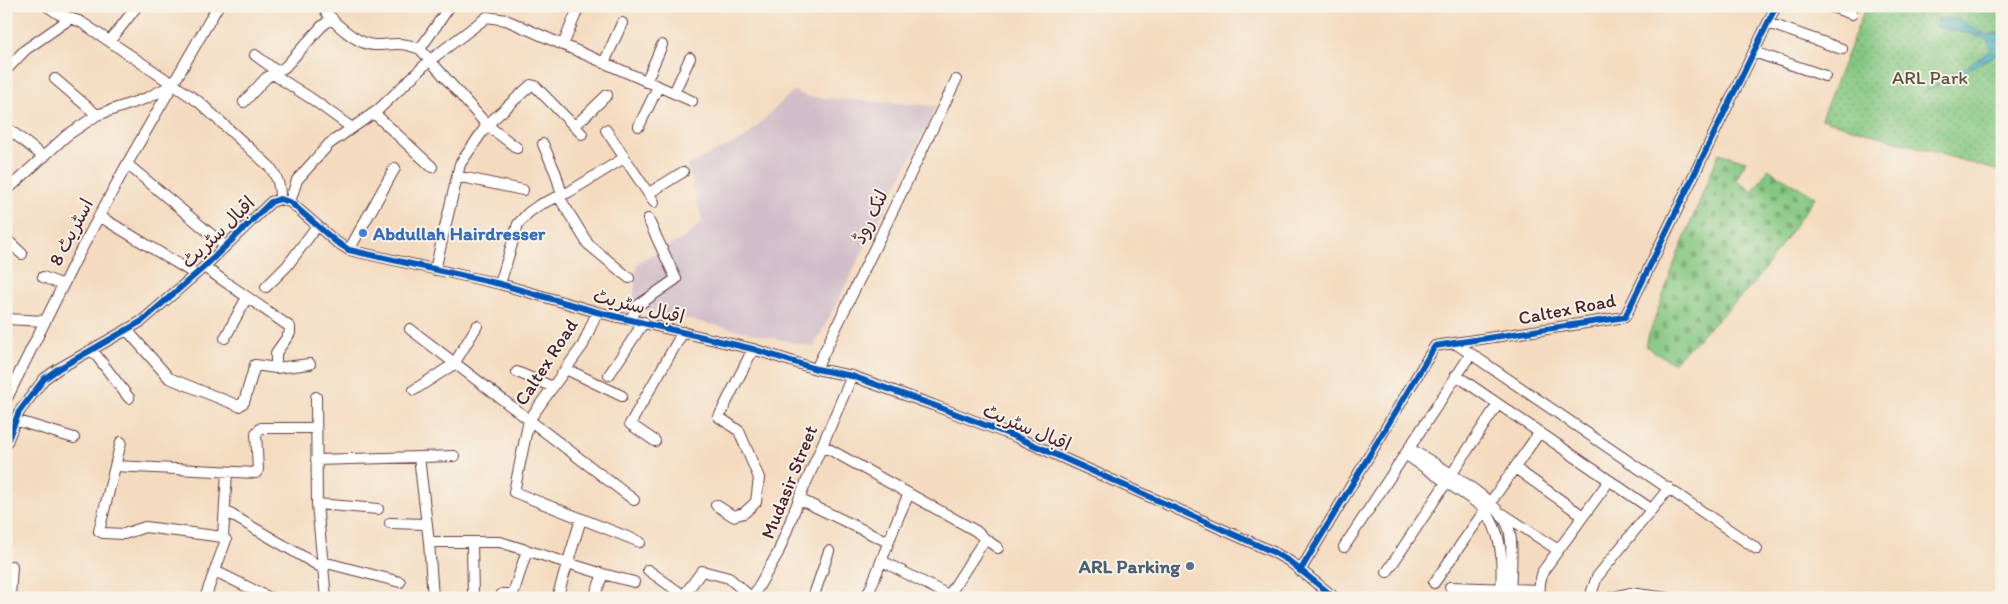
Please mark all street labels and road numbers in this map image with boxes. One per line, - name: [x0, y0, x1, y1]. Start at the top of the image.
- street label: لنک روڈ: [847, 186, 893, 248]
- street label: اقبال سٹریٹ: [176, 191, 260, 273]
- street label: اسٹریٹ 8: [44, 195, 98, 269]
- street label: اقبال سٹریٹ: [591, 284, 687, 328]
- street label: Caltex Road: [1516, 288, 1618, 330]
- street label: Caltex Road: [509, 314, 583, 410]
- street label: اقبال سٹریٹ: [979, 398, 1075, 456]
- street label: Mudasir Street: [756, 422, 822, 542]

